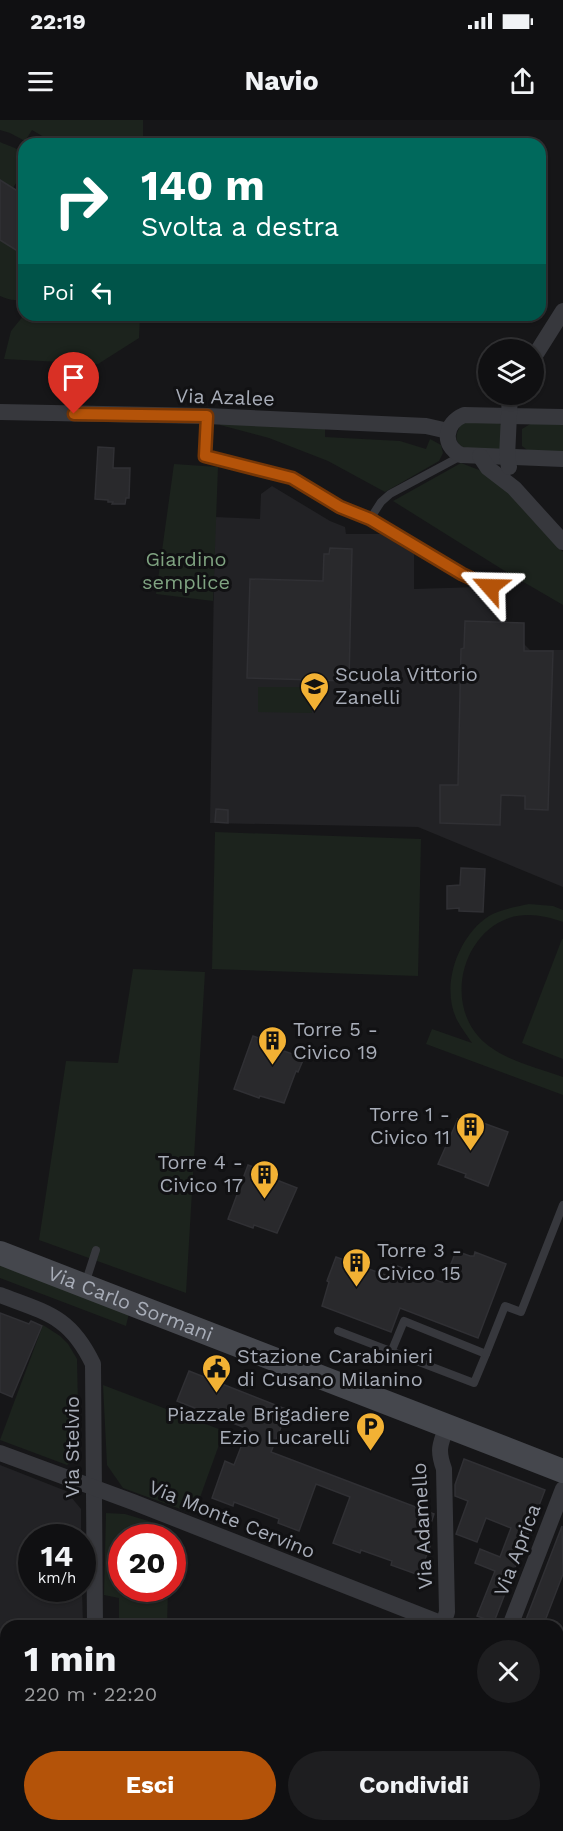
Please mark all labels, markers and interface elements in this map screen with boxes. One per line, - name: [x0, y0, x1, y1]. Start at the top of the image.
- text: 22:19: [30, 9, 86, 34]
- icon: menu: [24, 65, 57, 98]
- text: Navio: [244, 65, 319, 97]
- icon: share: [506, 65, 539, 98]
- text: 140 m: [141, 161, 265, 210]
- icon: right: [42, 162, 120, 240]
- text: Svolta a destra: [141, 211, 339, 243]
- icon: left: [86, 276, 119, 309]
- text: Poi: [42, 280, 74, 305]
- map controls: [478, 339, 544, 405]
- button: layers: [478, 339, 544, 405]
- pin: [48, 352, 99, 414]
- icon: arrive: [57, 361, 90, 394]
- street label: Via Azalee: [175, 383, 275, 411]
- park label: Giardino semplice: [142, 547, 230, 594]
- position arrow: [458, 555, 522, 619]
- place label: Scuola Vittorio Zanelli: [335, 662, 478, 709]
- school or university icon: Scuola Vittorio Zanelli: [298, 670, 330, 712]
- place label: Torre 5 - Civico 19: [293, 1017, 378, 1064]
- building icon: Torre 5 - Civico 19: [256, 1024, 288, 1066]
- place label: Torre 1 - Civico 11: [369, 1102, 450, 1149]
- building icon: Torre 1 - Civico 11: [455, 1110, 487, 1152]
- place label: Torre 4 - Civico 17: [158, 1150, 243, 1197]
- building icon: Torre 4 - Civico 17: [248, 1158, 280, 1200]
- place label: Torre 3 - Civico 15: [377, 1238, 462, 1285]
- building icon: Torre 3 - Civico 15: [340, 1246, 372, 1288]
- street label: Via Carlo Sormani: [44, 1261, 217, 1346]
- place label: Stazione Carabinieri di Cusano Milanino: [237, 1344, 433, 1391]
- public building icon: Stazione Carabinieri di Cusano Milanino: [200, 1352, 232, 1394]
- street label: Via Stelvio: [60, 1396, 84, 1498]
- place label: Piazzale Brigadiere Ezio Lucarelli: [167, 1402, 350, 1449]
- parking icon: Piazzale Brigadiere Ezio Lucarelli: [355, 1410, 387, 1452]
- street label: Via Adamello: [407, 1462, 437, 1590]
- street label: Via Monte Cervino: [145, 1475, 319, 1563]
- street label: Via Aprica: [488, 1500, 546, 1600]
- speed limit sign: 20: [108, 1524, 186, 1602]
- text: 14: [41, 1538, 73, 1573]
- text: km/h: [38, 1569, 76, 1587]
- text: 1 min: [24, 1638, 116, 1680]
- button: close: [477, 1640, 540, 1703]
- text: 220 m · 22:20: [24, 1682, 157, 1706]
- button: Esci: [24, 1751, 276, 1820]
- button: Condividi: [288, 1751, 540, 1820]

